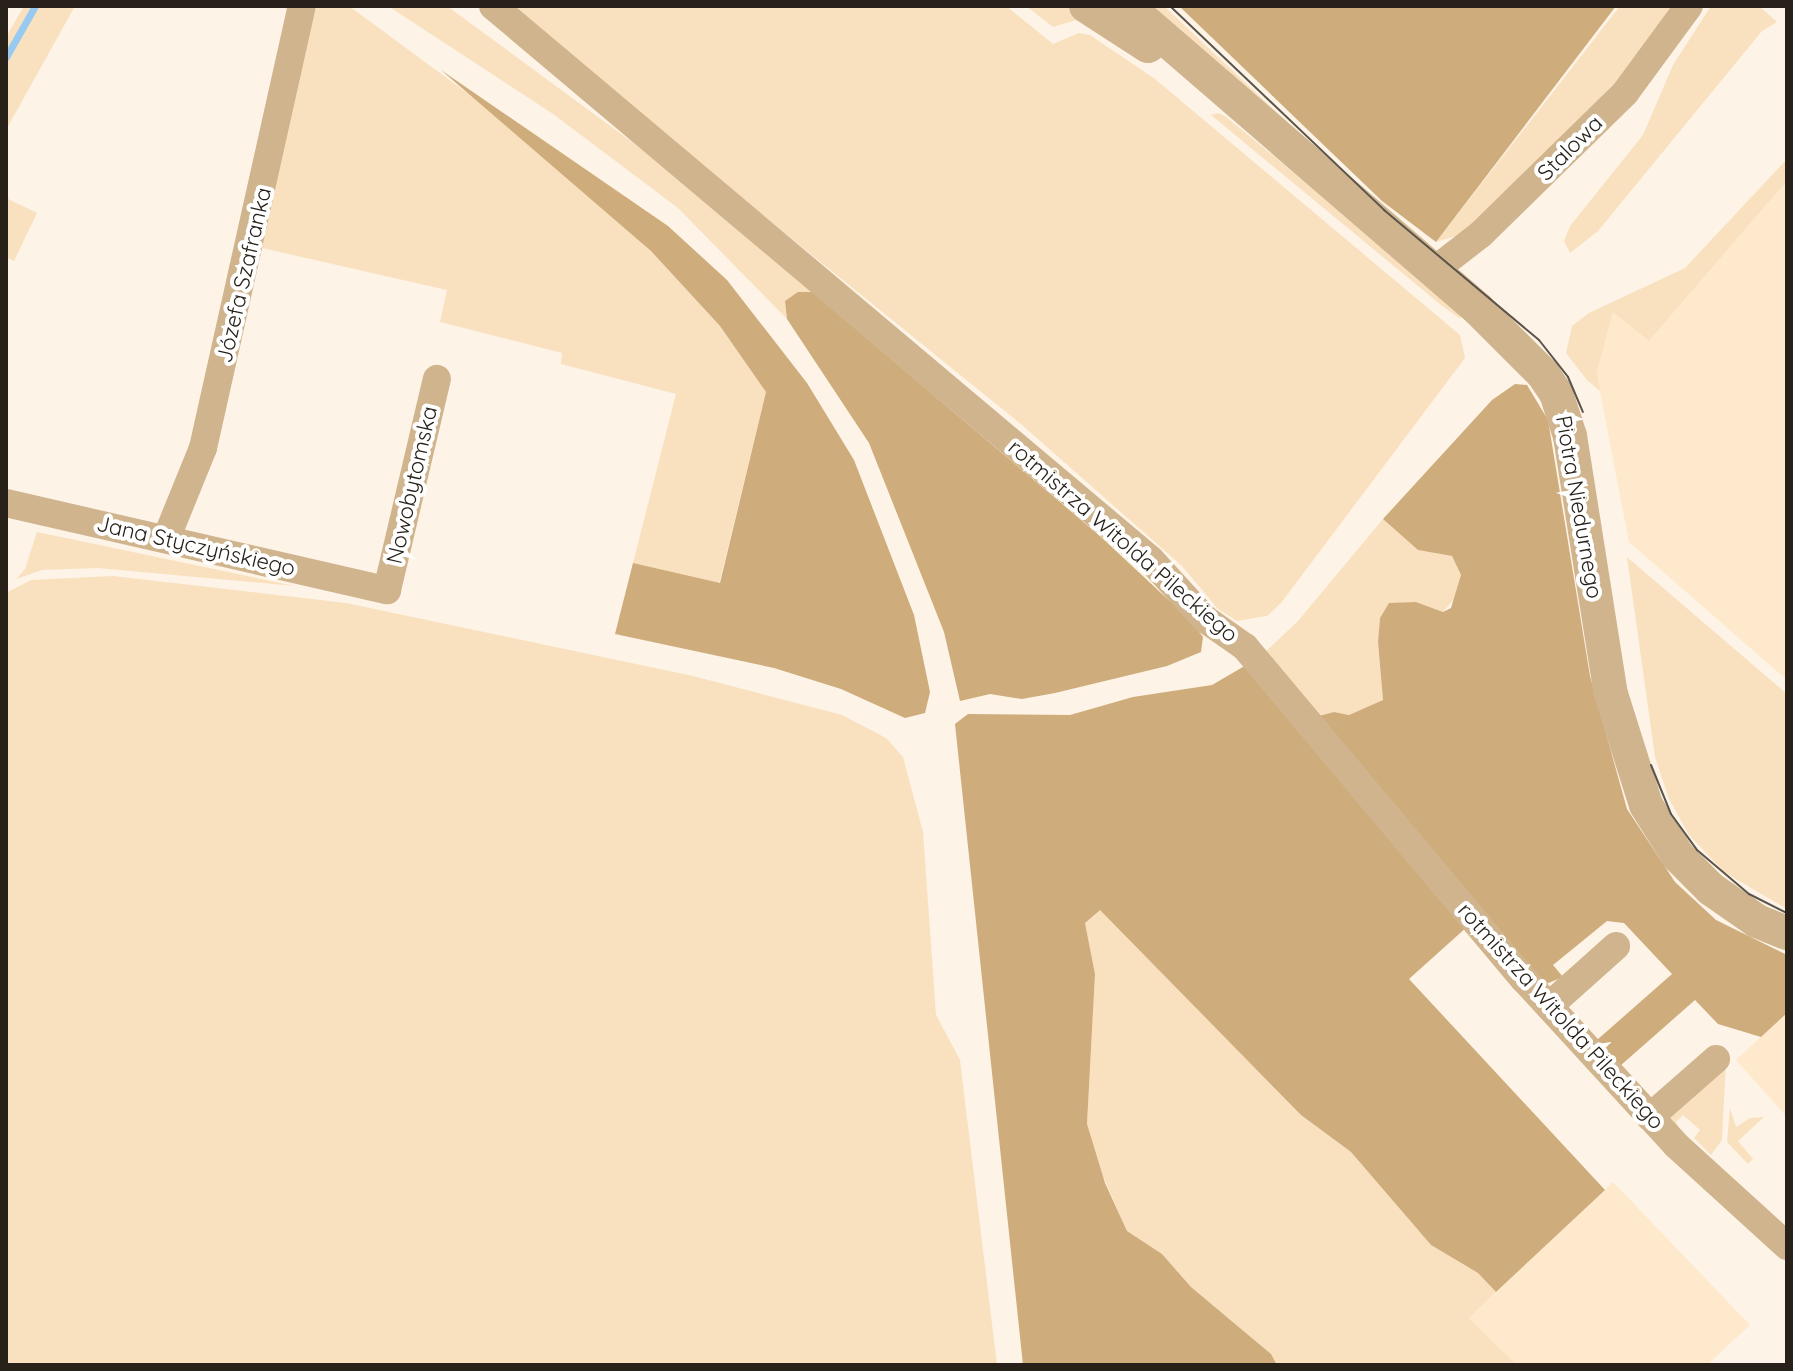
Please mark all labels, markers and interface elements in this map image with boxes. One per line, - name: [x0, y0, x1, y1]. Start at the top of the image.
- street label: Stalowa: [1532, 110, 1608, 186]
- street label: Józefa Szafranka: [211, 185, 277, 365]
- street label: Nowobytomska: [381, 404, 443, 566]
- street label: Piotra Niedurnego: [1550, 413, 1608, 601]
- street label: rotmistrza Witolda Pileckiego: [1003, 434, 1243, 648]
- street label: Jana Styczyńskiego: [94, 510, 298, 582]
- street label: rotmistrza Witolda Pileckiego: [1452, 897, 1670, 1135]

